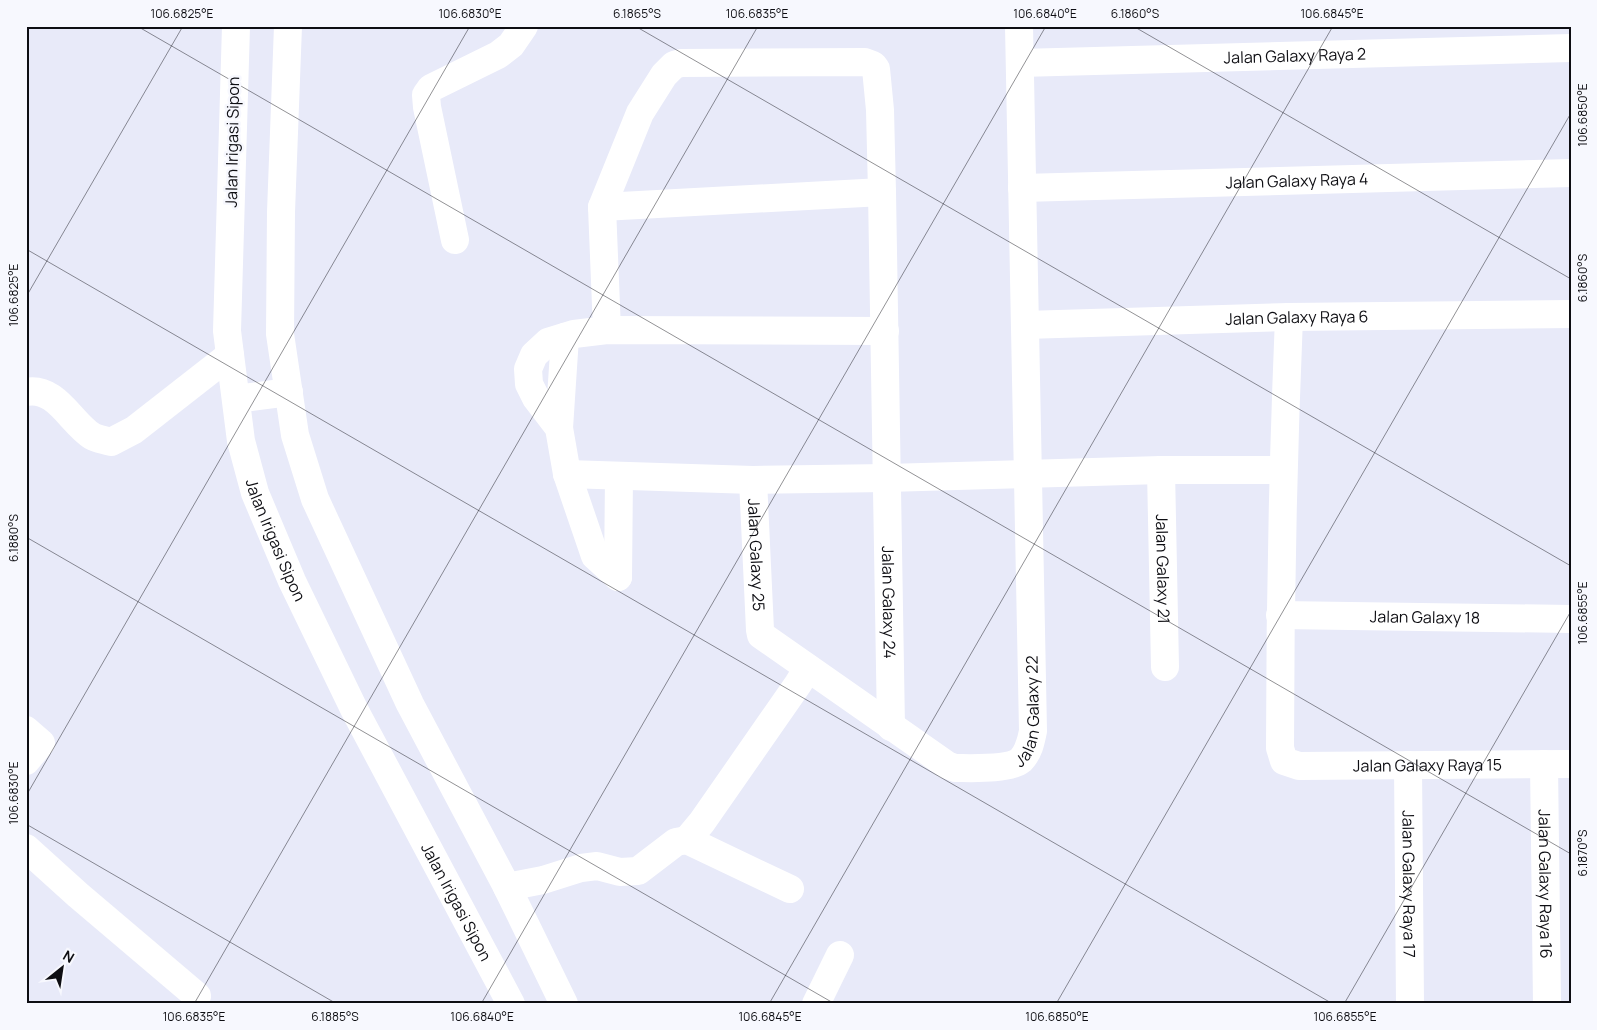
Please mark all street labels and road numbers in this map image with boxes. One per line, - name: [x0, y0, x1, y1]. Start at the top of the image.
- street label: Jalan Galaxy Raya 2: [1223, 43, 1366, 68]
- street label: Jalan Irigasi Sipon: [220, 77, 244, 207]
- street label: Jalan Galaxy Raya 4: [1225, 168, 1369, 193]
- street label: Jalan Galaxy Raya 6: [1225, 305, 1369, 330]
- street label: Jalan Irigasi Sipon: [241, 476, 311, 605]
- street label: Jalan Galaxy 25: [743, 498, 770, 612]
- street label: Jalan Galaxy 21: [1151, 514, 1175, 624]
- street label: Jalan Galaxy 24: [877, 546, 901, 659]
- street label: Jalan Galaxy 18: [1370, 605, 1480, 629]
- street label: Jalan Galaxy 22: [1010, 655, 1044, 772]
- street label: Jalan Galaxy Raya 15: [1353, 754, 1502, 777]
- street label: Jalan Galaxy Raya 16: [1534, 809, 1557, 959]
- street label: Jalan Galaxy Raya 17: [1397, 810, 1421, 958]
- street label: Jalan Irigasi Sipon: [416, 839, 497, 965]

